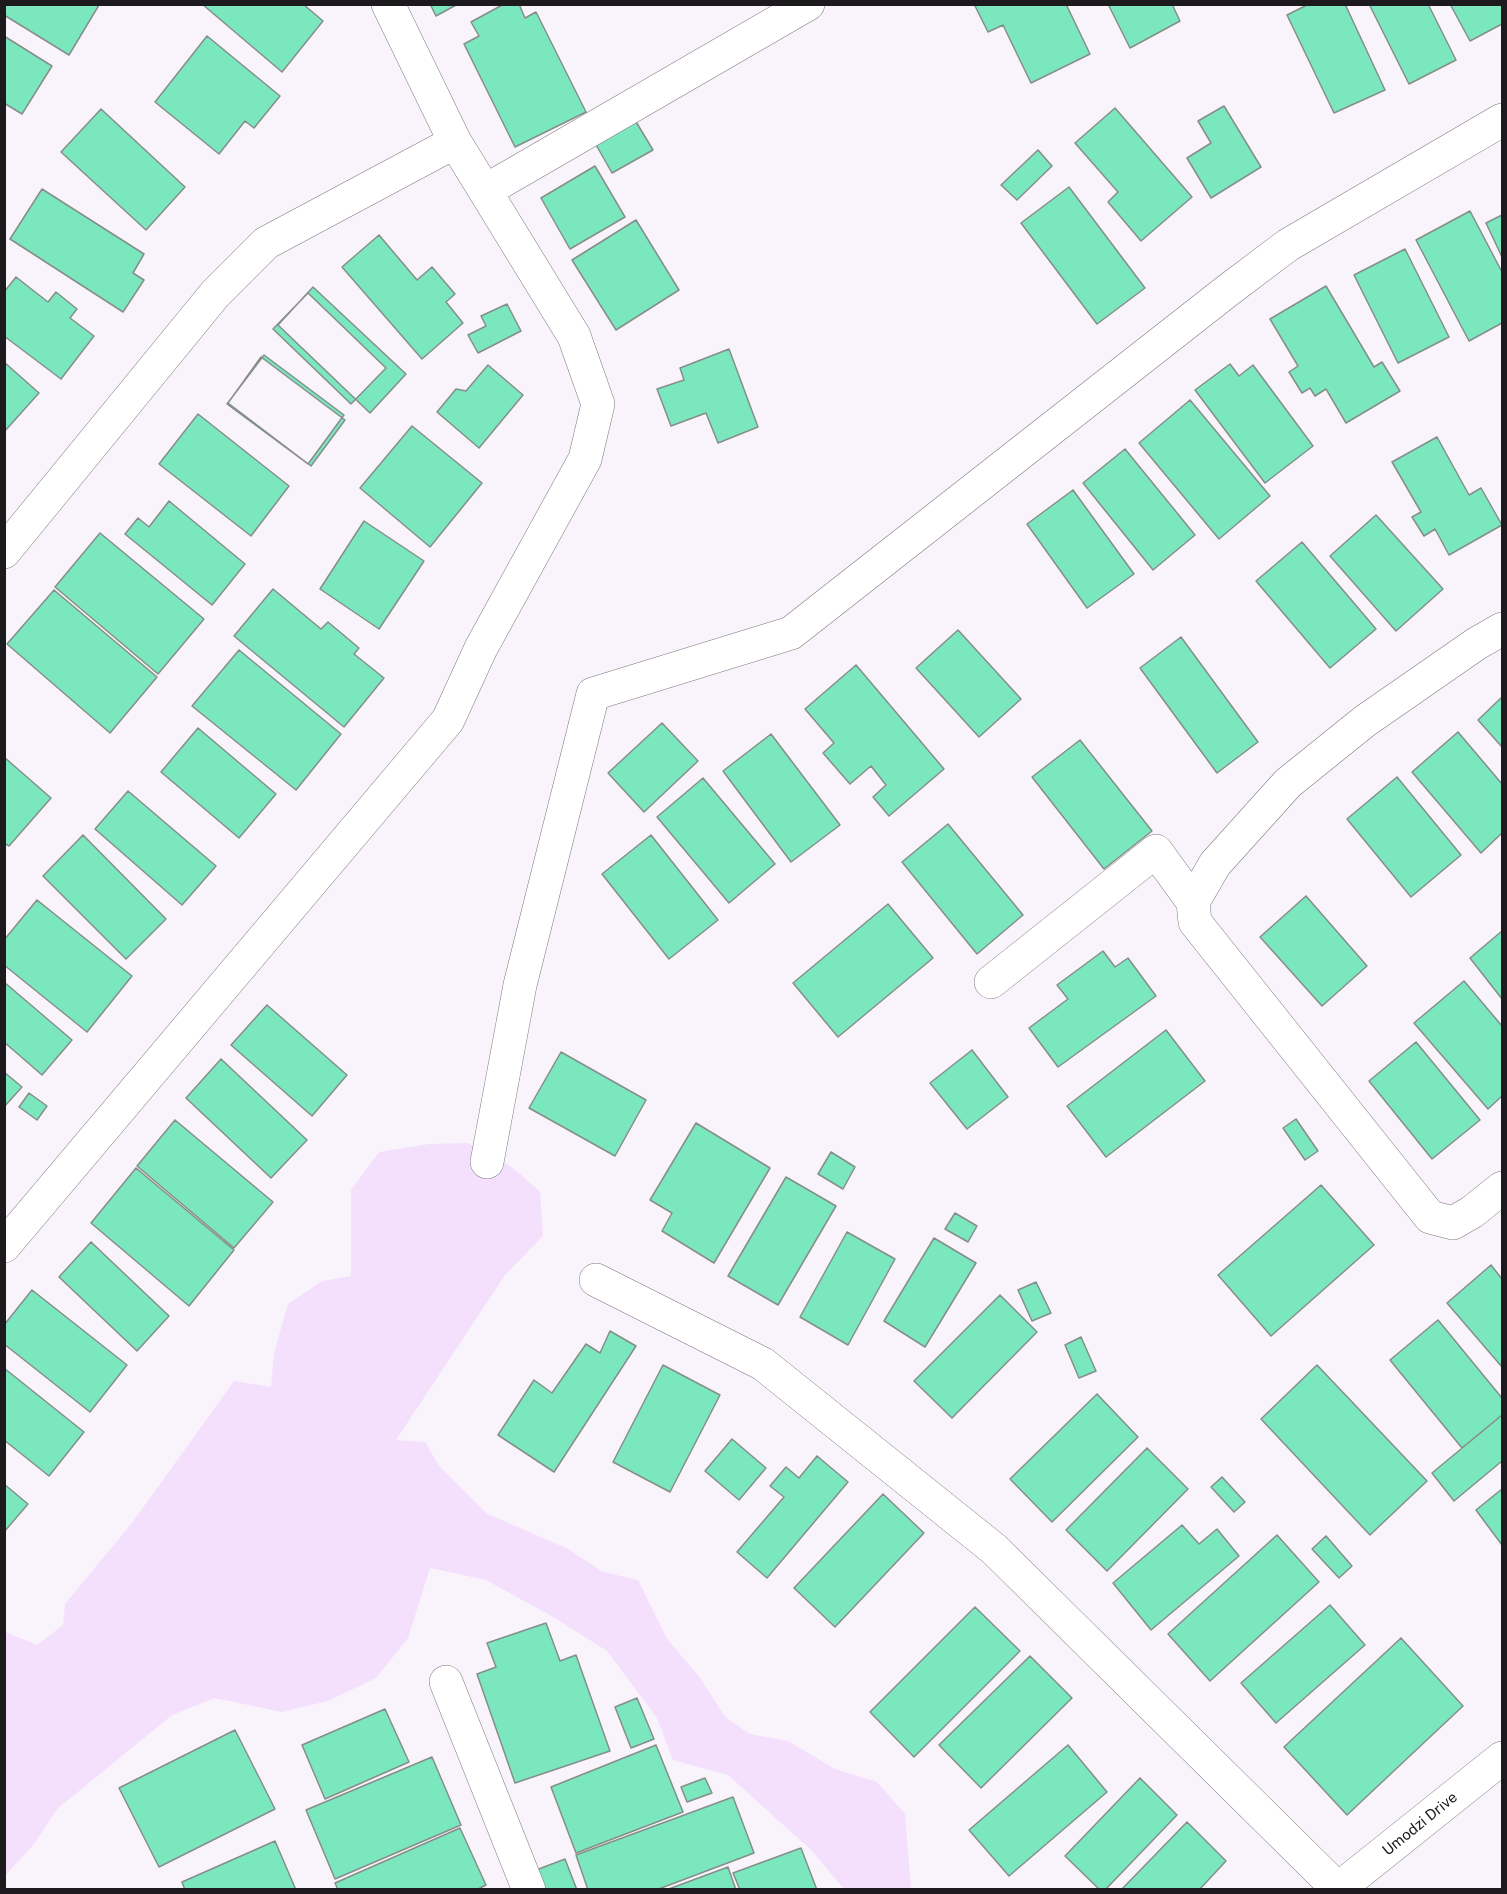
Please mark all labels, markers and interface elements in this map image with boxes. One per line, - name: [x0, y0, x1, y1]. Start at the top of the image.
- street label: Umodzi Drive: [1379, 1788, 1461, 1860]

